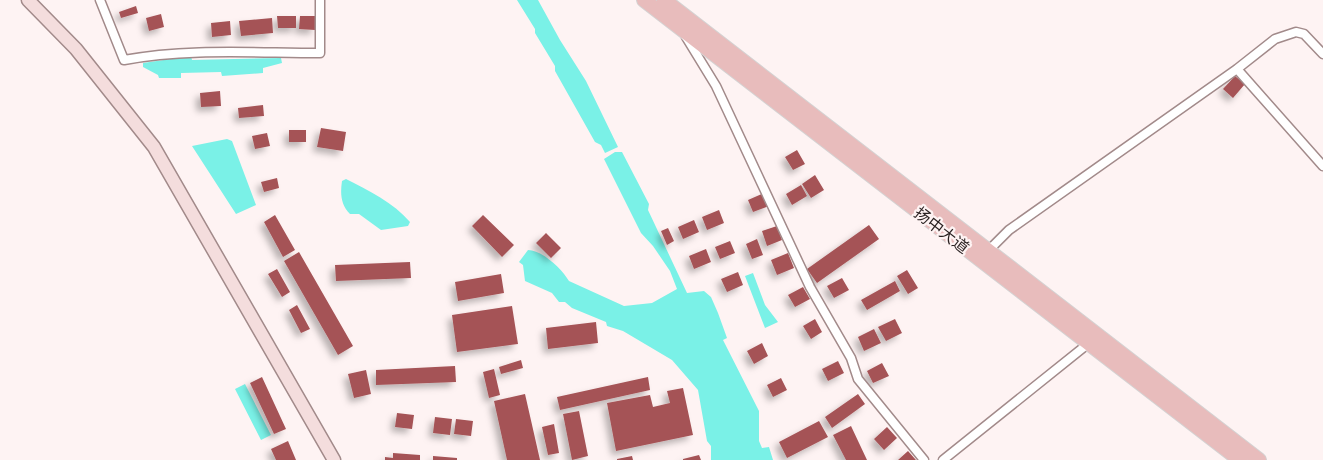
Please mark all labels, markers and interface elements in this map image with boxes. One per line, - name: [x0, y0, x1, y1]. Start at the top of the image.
- street label: 扬中大道: [909, 201, 975, 259]

